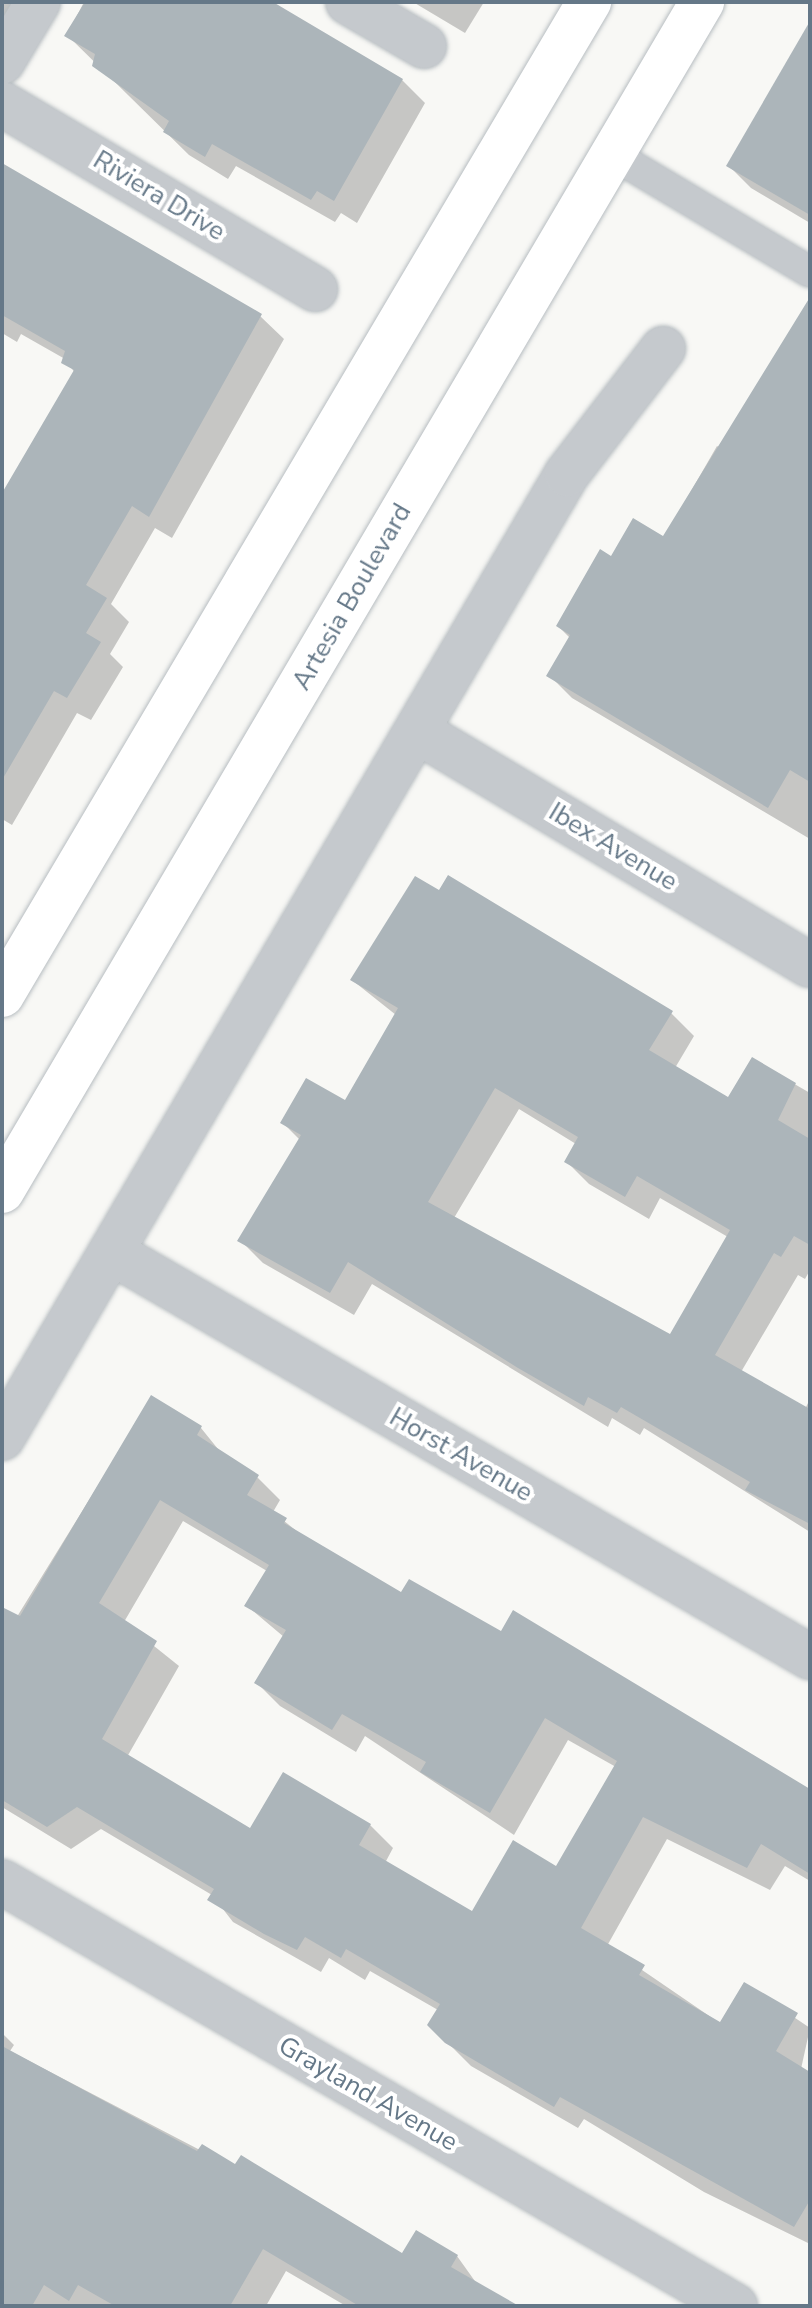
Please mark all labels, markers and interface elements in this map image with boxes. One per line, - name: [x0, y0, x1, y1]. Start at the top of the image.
- street label: Riviera Drive: [88, 145, 230, 247]
- street label: Artesia Boulevard: [286, 498, 418, 696]
- street label: Ibex Avenue: [543, 796, 683, 898]
- street label: Horst Avenue: [384, 1401, 538, 1509]
- street label: Grayland Avenue: [273, 2030, 463, 2158]

